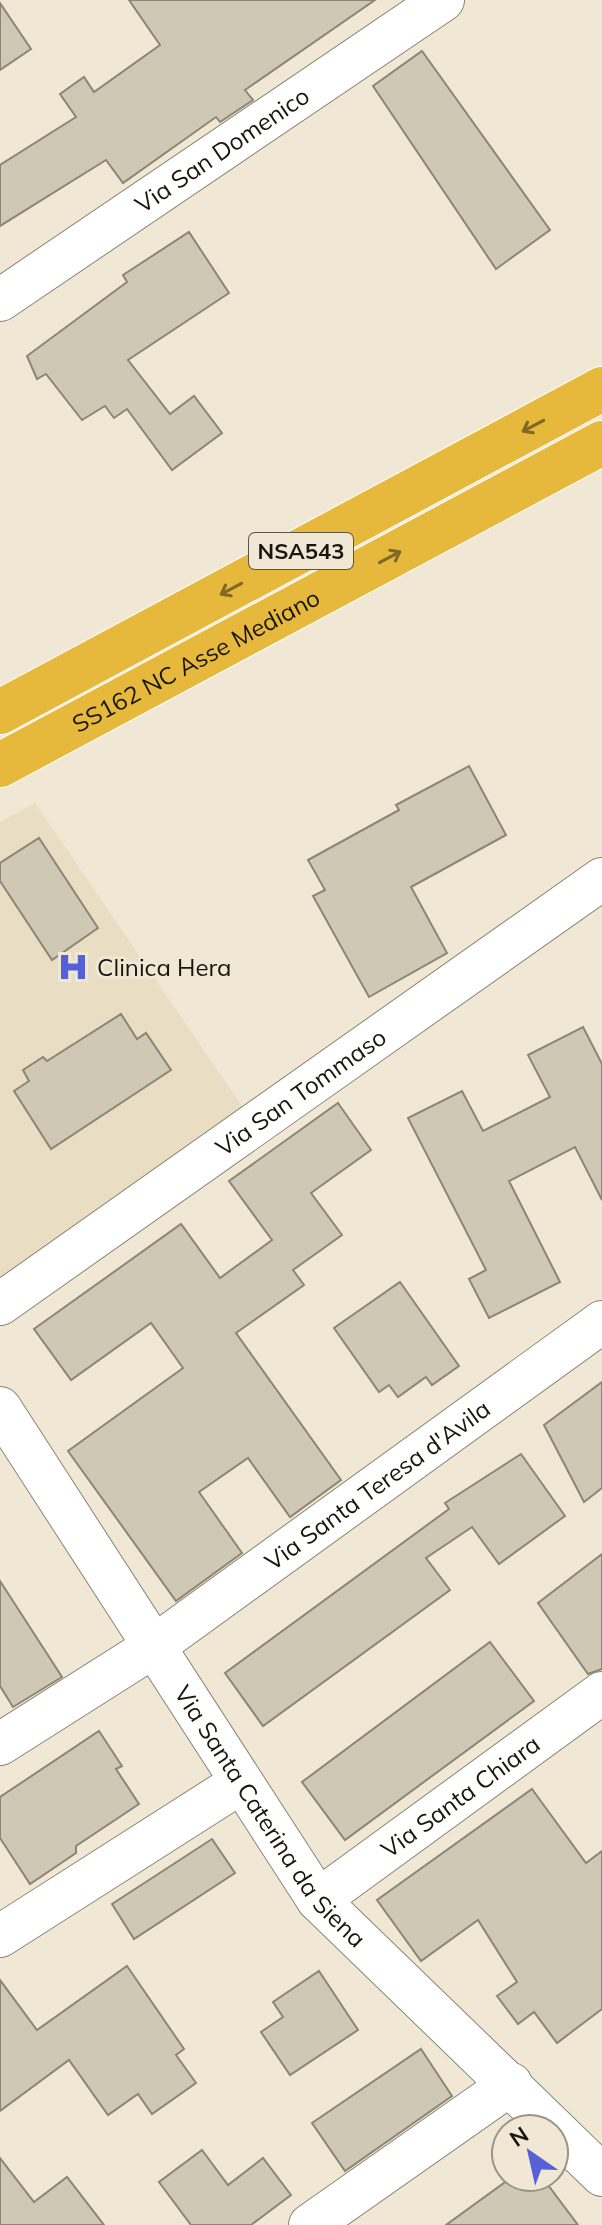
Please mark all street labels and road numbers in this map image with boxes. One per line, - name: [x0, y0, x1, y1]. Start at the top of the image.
- street label: Via San Domenico: [129, 80, 315, 219]
- road number: NSA543: [249, 533, 353, 569]
- street label: SS162 NC Asse Mediano: [67, 582, 325, 739]
- street label: Via San Tommaso: [210, 1021, 392, 1162]
- street label: Via Santa Teresa d'Avila: [259, 1393, 496, 1576]
- street label: Via Santa Caterina da Siena: [168, 1680, 372, 1953]
- street label: Via Santa Chiara: [375, 1728, 546, 1864]

